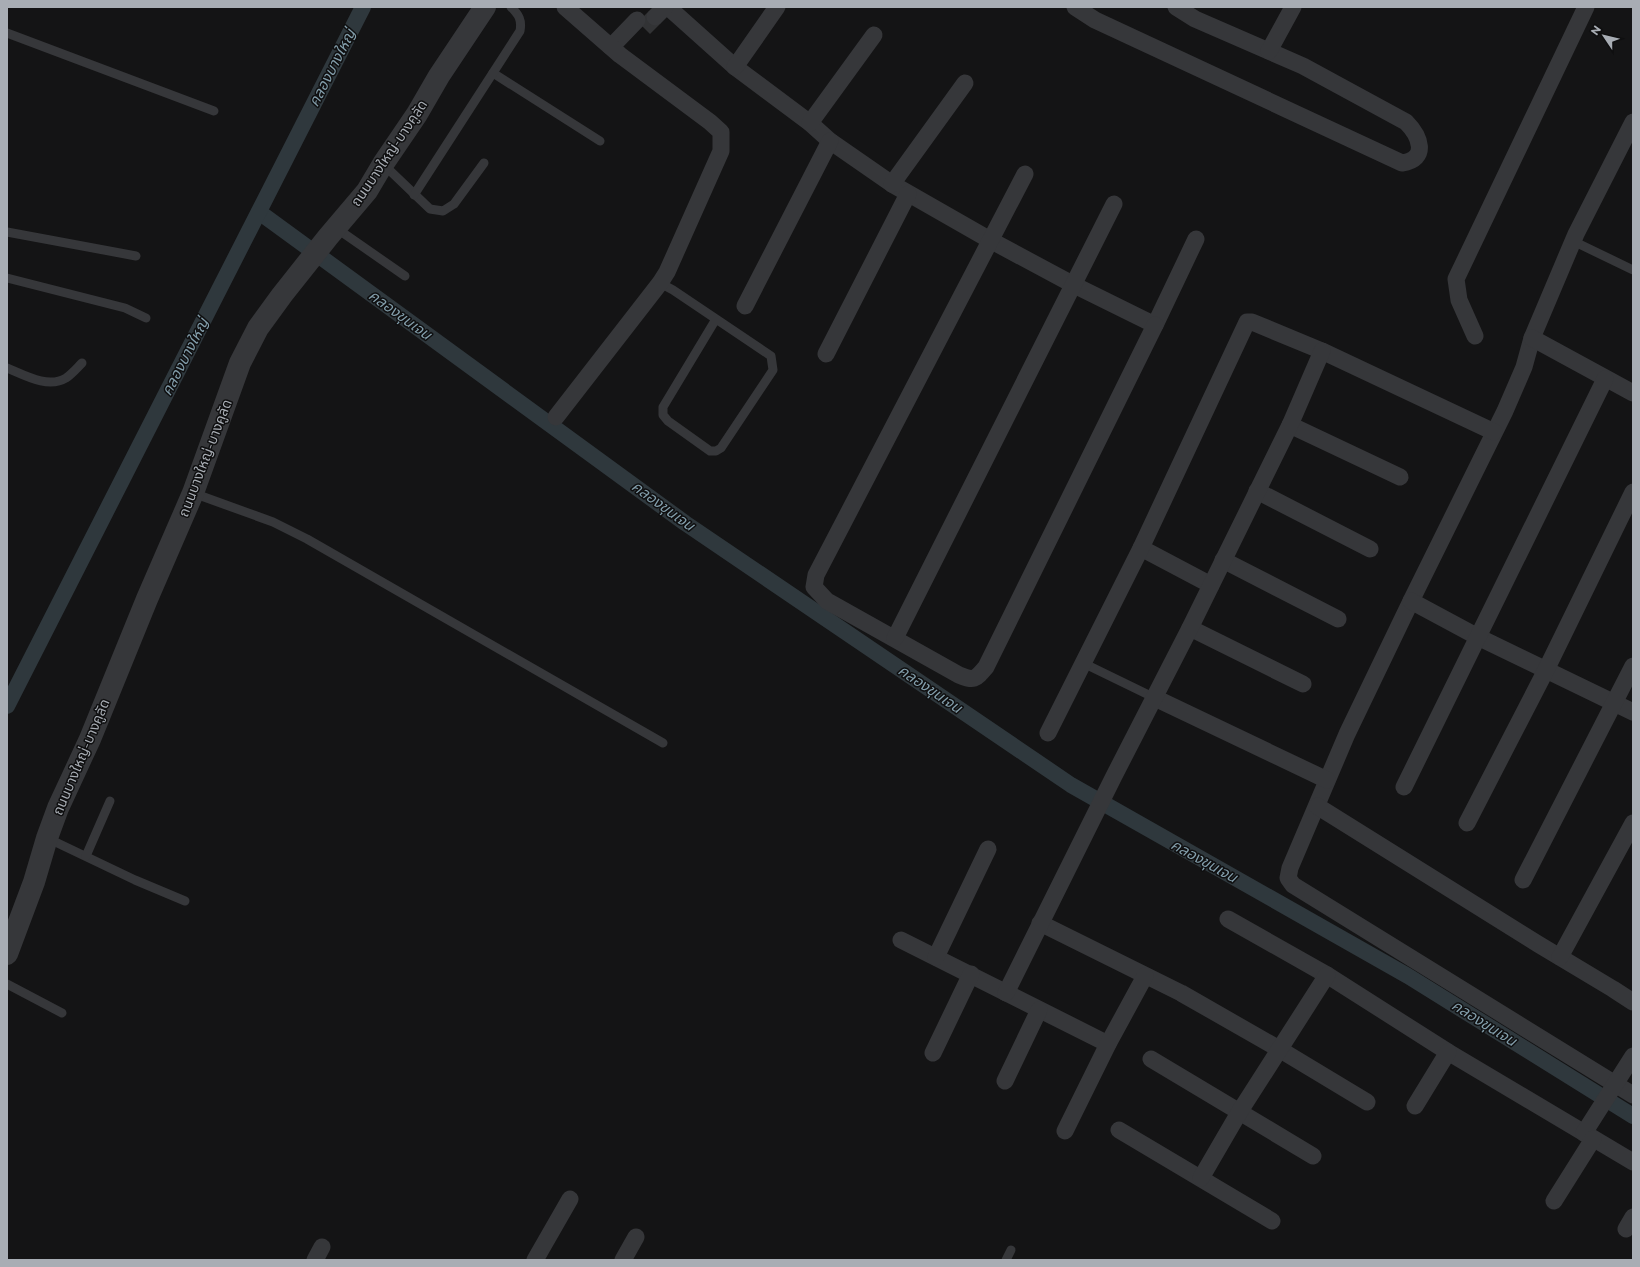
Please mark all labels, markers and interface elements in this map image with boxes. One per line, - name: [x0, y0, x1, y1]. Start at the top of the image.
- north arrow: [1584, 16, 1624, 56]
- text: N: [1588, 23, 1604, 38]
- water label: คลองบางใหญ่: [304, 24, 360, 110]
- street label: ถนนบางใหญ่-บางคูลัด: [347, 96, 431, 210]
- water label: คลองขุนเจน: [365, 285, 436, 344]
- water label: คลองบางใหญ่: [157, 313, 213, 399]
- street label: ถนนบางใหญ่-บางคูลัด: [174, 397, 236, 519]
- water label: คลองขุนเจน: [628, 476, 699, 535]
- water label: คลองขุนเจน: [895, 660, 967, 717]
- street label: ถนนบางใหญ่-บางคูลัด: [48, 696, 114, 818]
- water label: คลองขุนเจน: [1168, 835, 1241, 887]
- water label: คลองขุนเจน: [1448, 995, 1521, 1050]

